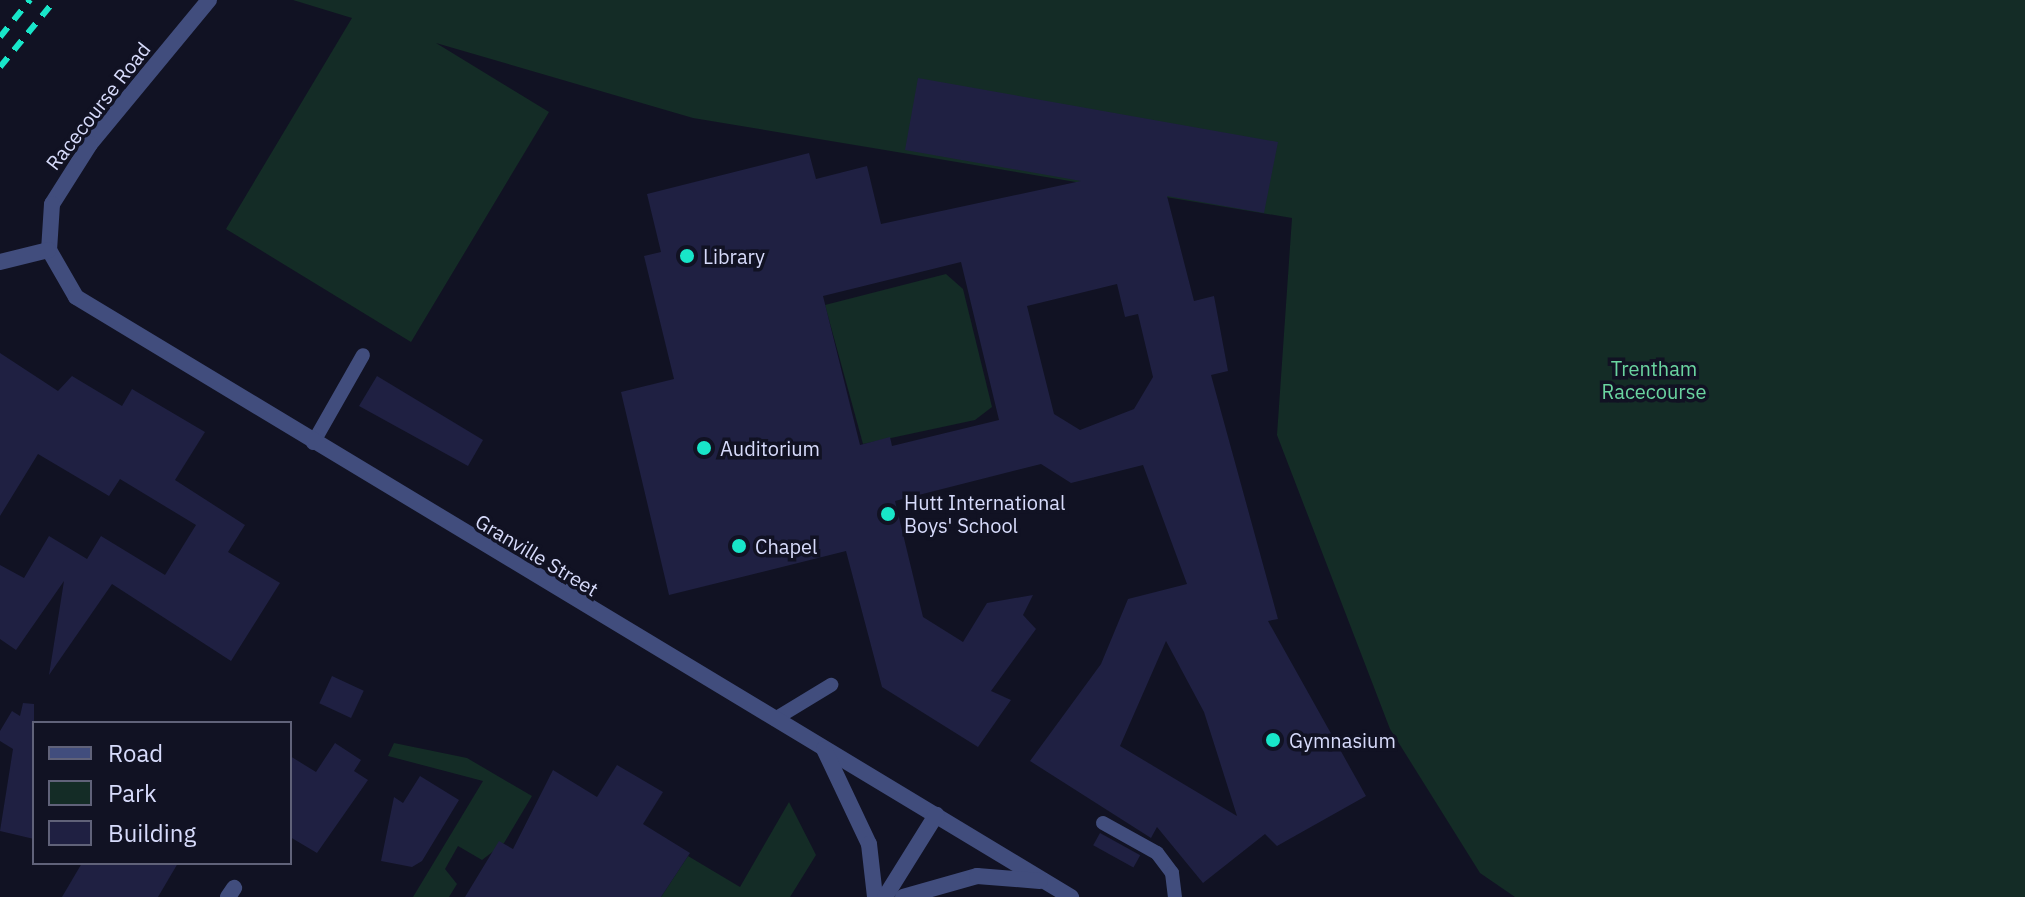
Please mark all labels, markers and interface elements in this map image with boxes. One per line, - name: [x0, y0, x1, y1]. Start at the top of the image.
- street label: Racecourse Road: [41, 37, 155, 175]
- place label: Library: [703, 244, 765, 268]
- marker: Library: [678, 247, 696, 265]
- park label: Trentham Racecourse: [1602, 356, 1706, 403]
- place label: Auditorium: [720, 436, 820, 460]
- marker: Auditorium: [695, 439, 713, 457]
- place label: Hutt International Boys' School: [904, 490, 1065, 537]
- marker: Hutt International Boys' School: [879, 505, 897, 523]
- street label: Granville Street: [471, 509, 603, 601]
- place label: Chapel: [755, 534, 817, 558]
- marker: Chapel: [730, 537, 748, 555]
- legend: [32, 721, 292, 865]
- place label: Gymnasium: [1289, 728, 1396, 752]
- marker: Gymnasium: [1264, 731, 1282, 749]
- text: Road: [108, 737, 163, 769]
- text: Park: [108, 777, 157, 809]
- text: Building: [108, 817, 196, 849]

